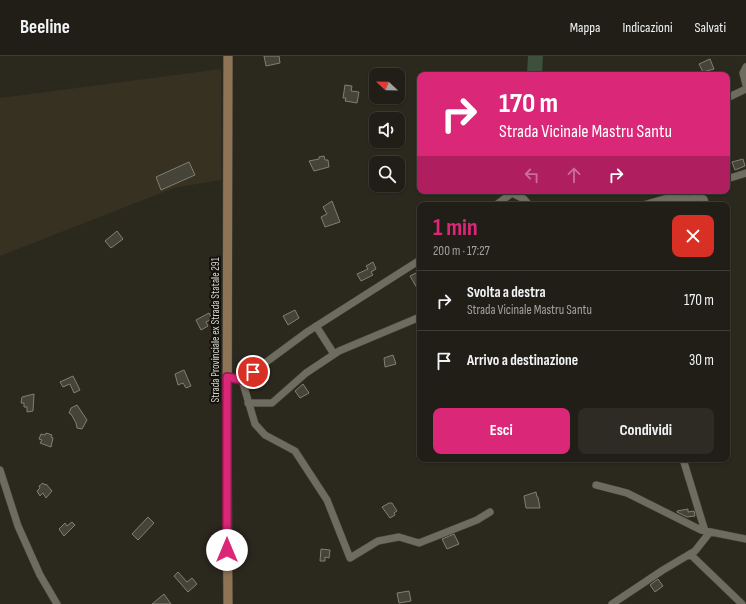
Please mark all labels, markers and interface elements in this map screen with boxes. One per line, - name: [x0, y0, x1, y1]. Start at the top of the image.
- text: Beeline: [20, 16, 70, 39]
- text: Mappa: [570, 19, 600, 36]
- text: Indicazioni: [622, 19, 673, 36]
- text: Salvati: [695, 19, 726, 36]
- north arrow: [369, 68, 405, 104]
- map controls: [369, 68, 405, 192]
- text: 170 m: [499, 87, 558, 120]
- icon: right: [433, 88, 485, 140]
- button: sound: [369, 112, 405, 148]
- text: Strada Vicinale Mastru Santu: [499, 121, 672, 142]
- button: search: [369, 156, 405, 192]
- icon: left: [521, 164, 543, 186]
- icon: ahead: [563, 164, 585, 186]
- icon: right: [605, 164, 627, 186]
- text: 1 min: [433, 213, 478, 242]
- button: close: [672, 215, 714, 257]
- text: 200 m · 17:27: [433, 243, 490, 259]
- street label: Strada Provinciale ex Strada Statale 291: [209, 257, 222, 403]
- text: Svolta a destra: [467, 283, 546, 302]
- icon: right: [433, 290, 455, 312]
- text: 170 m: [684, 291, 714, 310]
- text: Strada Vicinale Mastru Santu: [467, 302, 592, 318]
- icon: arrive: [433, 350, 455, 372]
- text: Arrivo a destinazione: [467, 351, 578, 370]
- text: 30 m: [689, 351, 714, 370]
- pin: [236, 355, 270, 389]
- icon: arrive: [242, 361, 264, 383]
- button: Esci: [433, 408, 570, 454]
- button: Condividi: [578, 408, 714, 454]
- position arrow: [206, 529, 248, 571]

